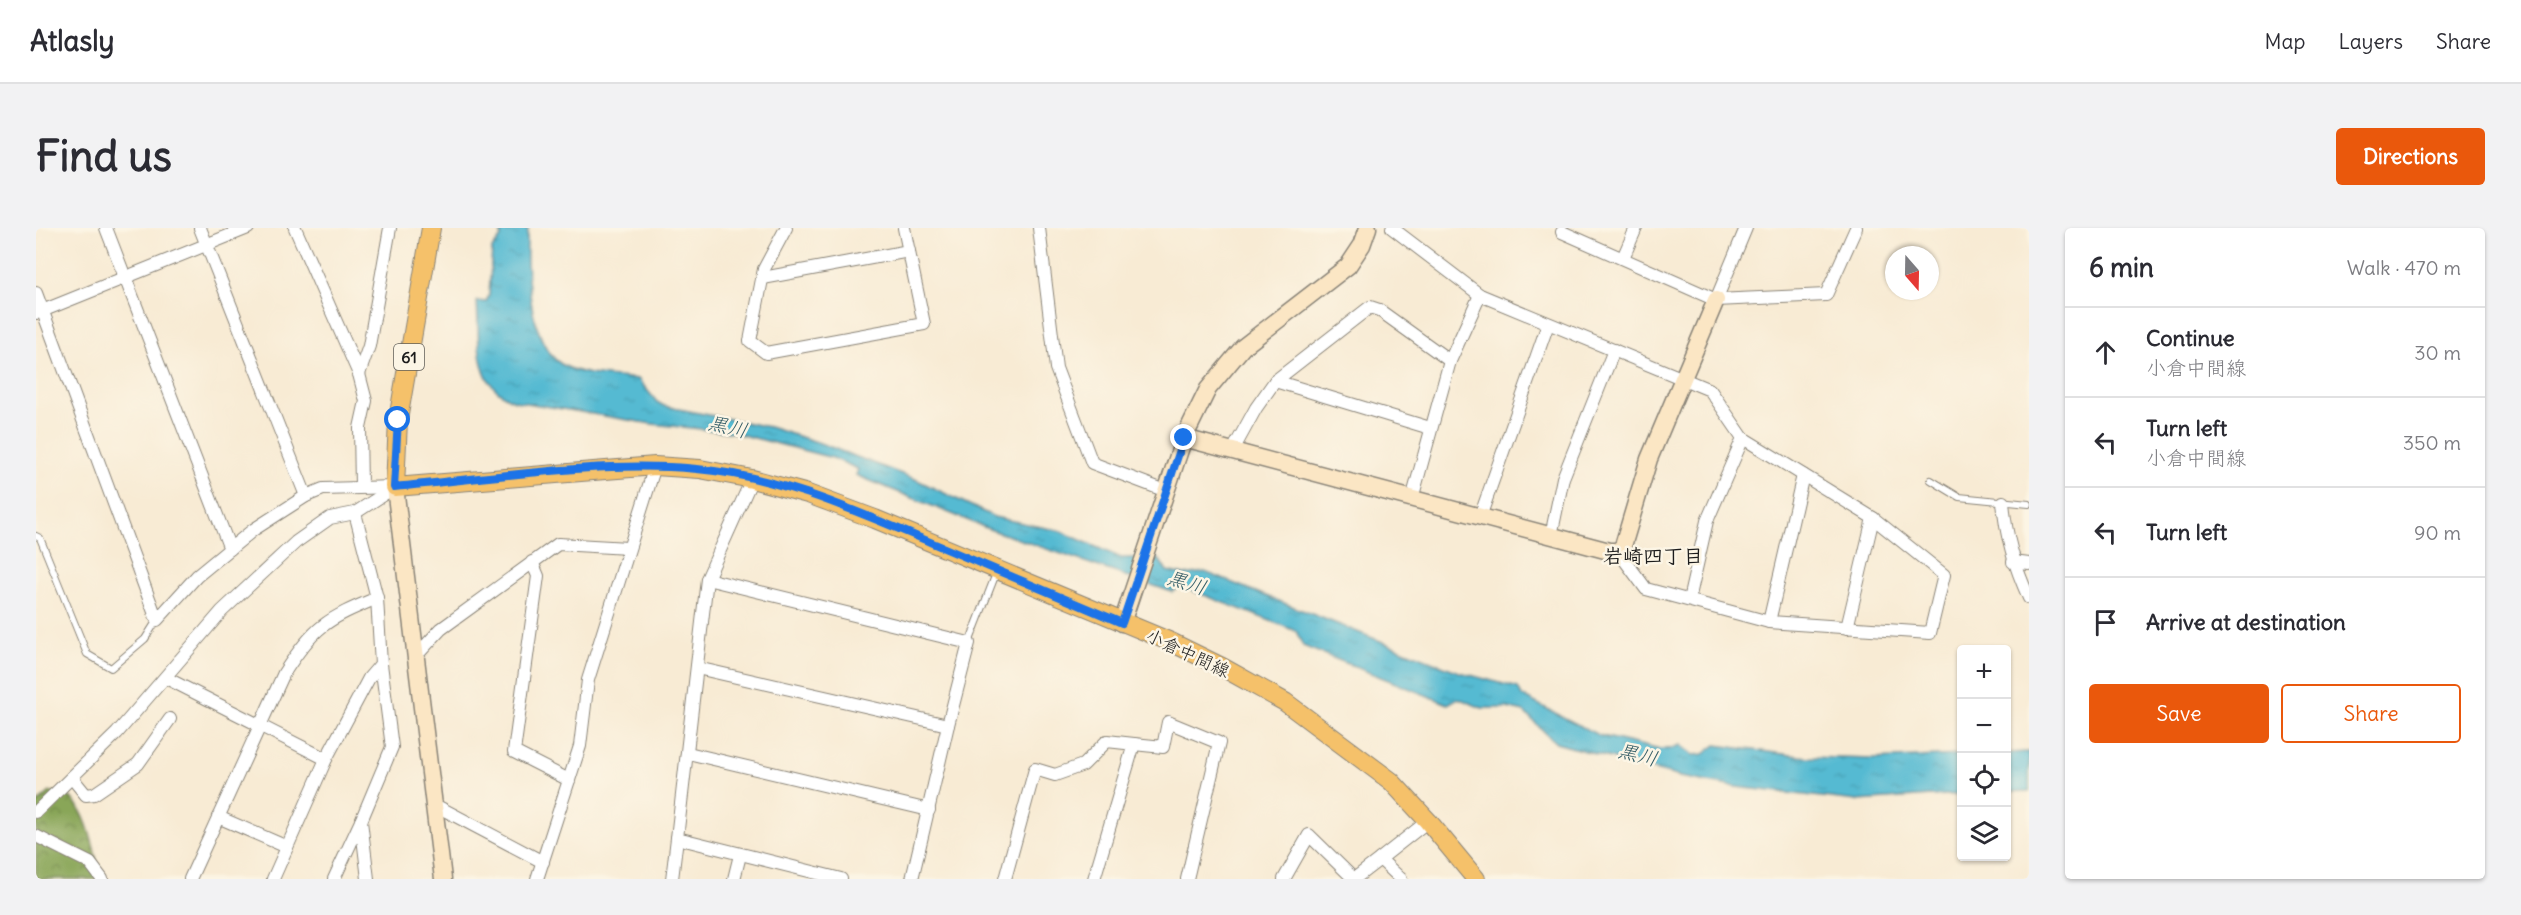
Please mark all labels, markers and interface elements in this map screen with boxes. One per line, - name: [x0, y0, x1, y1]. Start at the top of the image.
- text: Atlasly: [30, 23, 114, 59]
- text: Map: [2265, 28, 2305, 55]
- text: Layers: [2338, 28, 2403, 55]
- text: Share: [2436, 28, 2491, 55]
- button: Directions: [2336, 128, 2485, 185]
- text: Find us: [36, 130, 172, 182]
- north arrow: [1885, 246, 1939, 300]
- text: 6 min: [2089, 251, 2154, 284]
- text: Walk · 470 m: [2347, 255, 2461, 280]
- text: Continue: [2146, 324, 2235, 352]
- icon: ahead: [2089, 336, 2122, 369]
- text: 30 m: [2414, 340, 2461, 365]
- road number: 61: [394, 344, 424, 370]
- text: 小倉中間線: [2146, 355, 2246, 380]
- route start: [384, 406, 410, 432]
- water label: 黒川: [706, 409, 750, 443]
- text: Turn left: [2146, 414, 2227, 442]
- route end: [1170, 424, 1196, 450]
- icon: left: [2089, 426, 2122, 459]
- text: 350 m: [2403, 430, 2461, 455]
- text: 小倉中間線: [2146, 445, 2246, 470]
- icon: left: [2089, 516, 2122, 549]
- text: Turn left: [2146, 518, 2227, 546]
- text: 90 m: [2414, 520, 2461, 545]
- district label: 岩崎四丁目: [1603, 543, 1703, 568]
- water label: 黒川: [1164, 564, 1210, 600]
- icon: arrive: [2089, 606, 2122, 639]
- text: Arrive at destination: [2146, 608, 2346, 636]
- street label: 小倉中間線: [1142, 624, 1234, 682]
- map controls: [1957, 645, 2011, 861]
- button: +: [1957, 645, 2011, 699]
- button: Save: [2089, 684, 2269, 743]
- button: Share: [2281, 684, 2461, 743]
- button: −: [1957, 699, 2011, 753]
- water label: 黒川: [1616, 737, 1660, 771]
- button: locate: [1957, 753, 2011, 807]
- button: layers: [1957, 807, 2011, 861]

